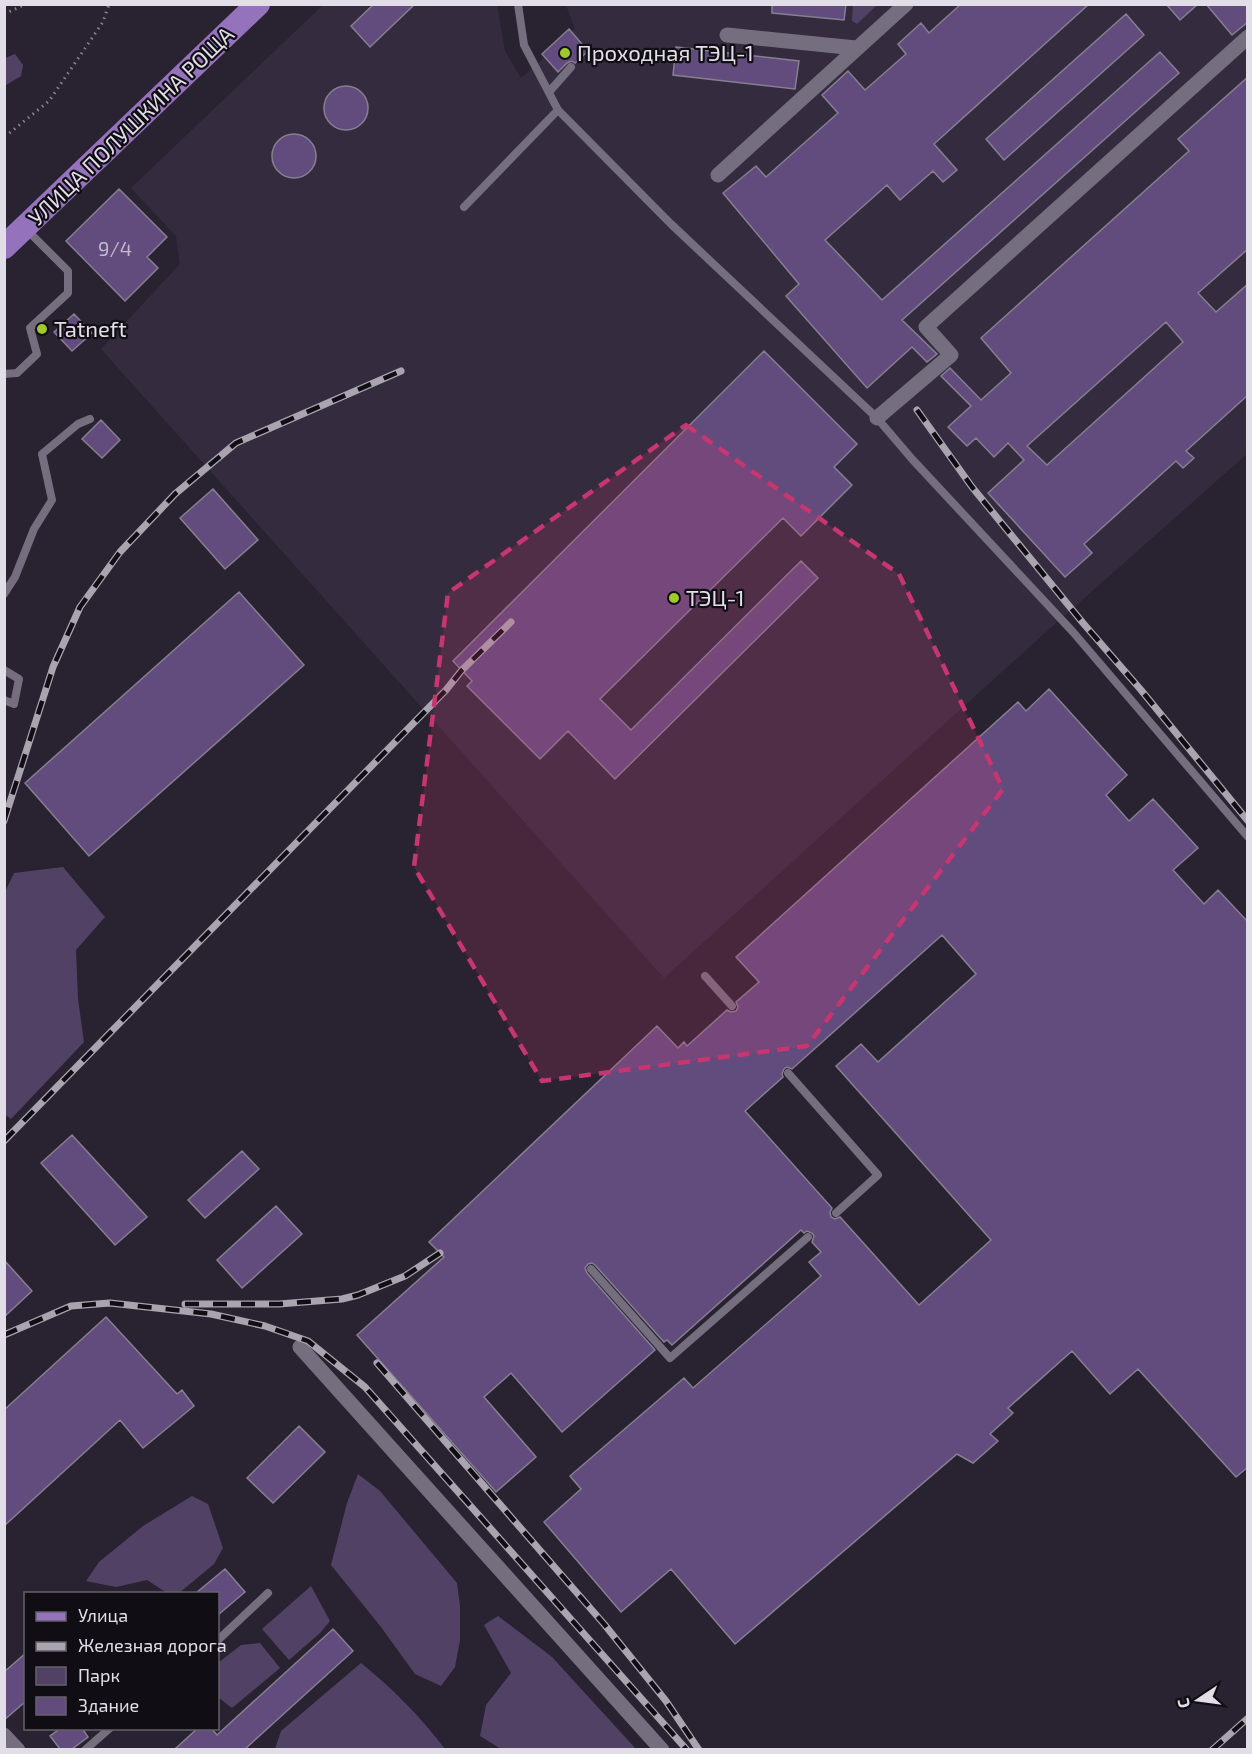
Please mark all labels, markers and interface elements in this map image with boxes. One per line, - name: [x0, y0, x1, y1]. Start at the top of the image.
- street label: УЛИЦА ПОЛУШКИНА РОЩА: [22, 20, 239, 230]
- place label: Проходная ТЭЦ-1: [577, 39, 754, 65]
- marker: Проходная ТЭЦ-1: [558, 46, 572, 60]
- house number: 9/4: [98, 236, 132, 260]
- place label: Tatneft: [54, 315, 127, 341]
- marker: Tatneft: [35, 322, 49, 336]
- place label: ТЭЦ-1: [686, 584, 744, 610]
- marker: ТЭЦ-1: [667, 591, 681, 605]
- legend: [24, 1592, 219, 1730]
- text: Улица: [78, 1604, 128, 1626]
- text: Железная дорога: [78, 1634, 227, 1656]
- text: Парк: [78, 1664, 120, 1686]
- north arrow: [1168, 1670, 1228, 1730]
- text: Здание: [78, 1694, 139, 1716]
- text: С: [1173, 1697, 1193, 1710]

